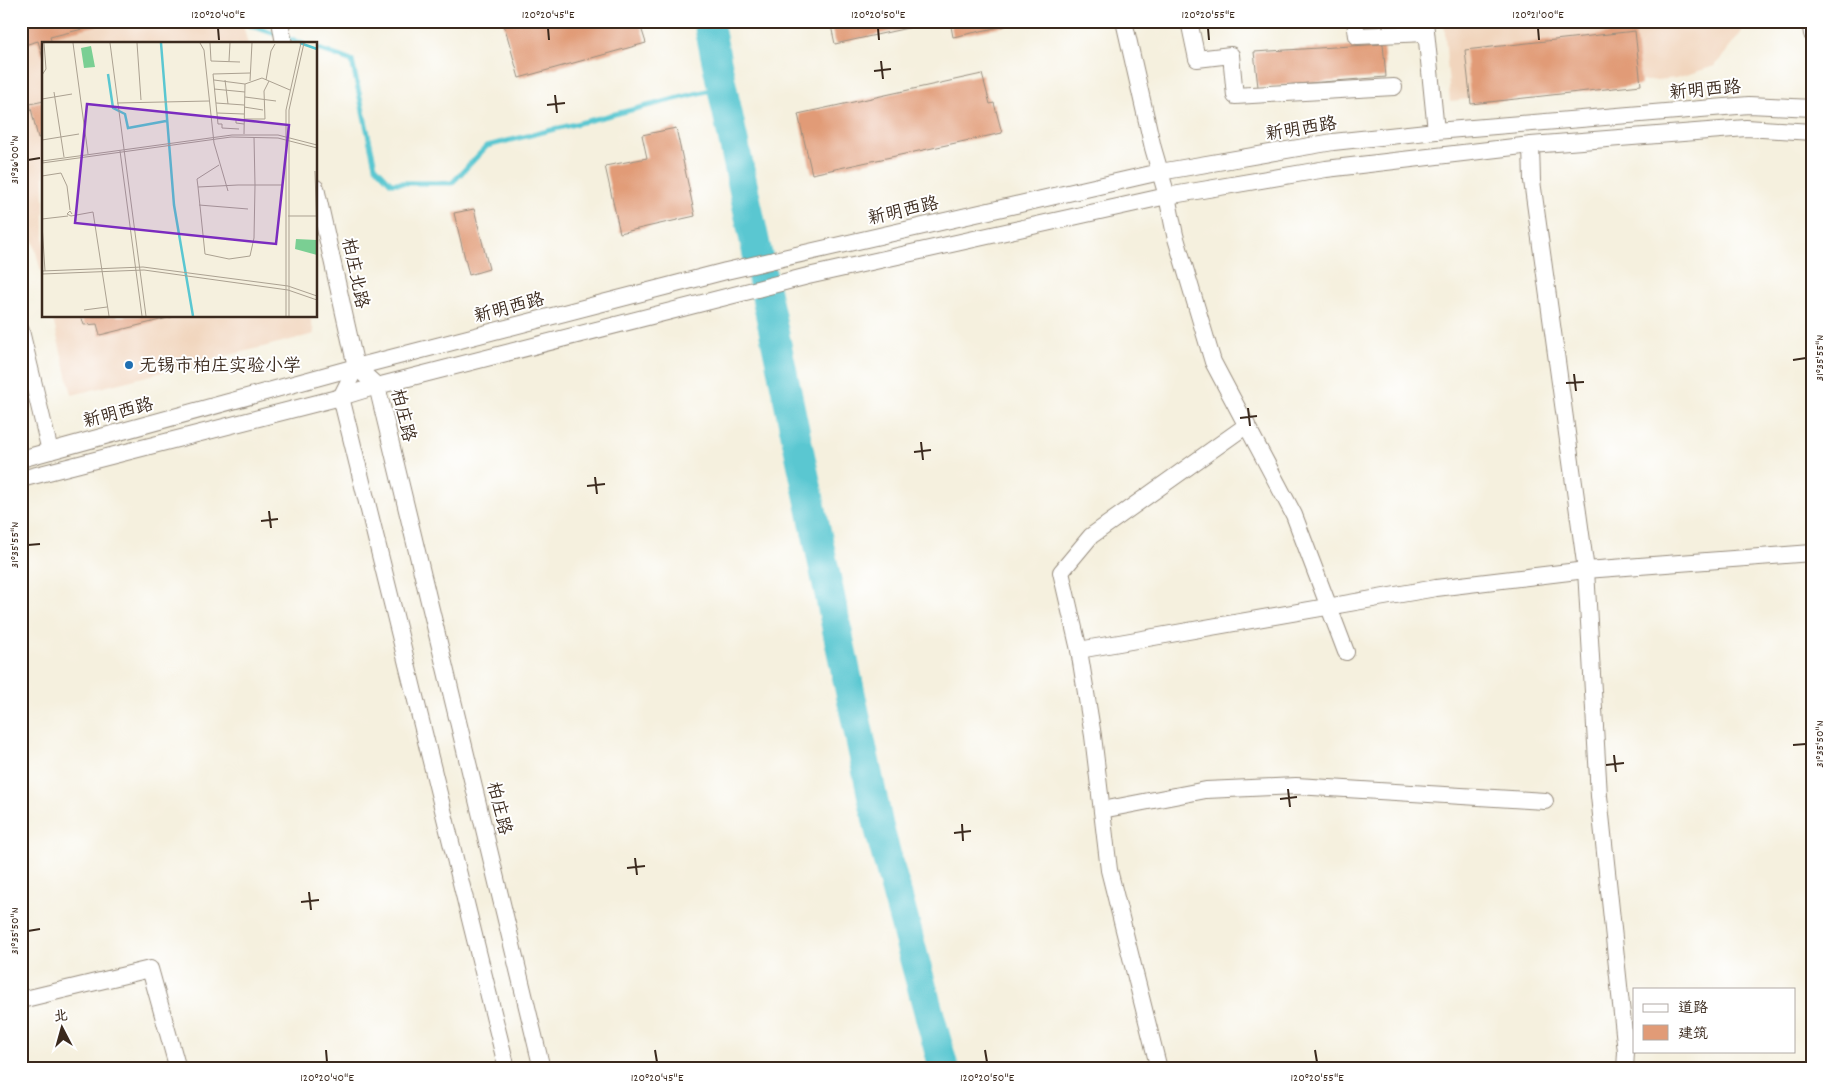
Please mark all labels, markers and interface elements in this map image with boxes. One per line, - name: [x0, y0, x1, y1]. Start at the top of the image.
- text: 120°20'40"E: [191, 7, 245, 24]
- text: 120°20'45"E: [522, 7, 575, 24]
- text: 120°20'50"E: [851, 7, 906, 24]
- text: 120°20'55"E: [1181, 7, 1235, 24]
- text: 120°21'00"E: [1512, 7, 1564, 24]
- inset map: [42, 42, 318, 318]
- street label: 新明西路: [1668, 76, 1742, 107]
- street label: 新明西路: [1264, 112, 1339, 148]
- text: 31°36'00"N: [7, 136, 24, 184]
- street label: 新明西路: [866, 192, 941, 233]
- street label: 柏庄北路: [334, 236, 373, 311]
- street label: 新明西路: [472, 288, 548, 331]
- text: 31°35'55"N: [1812, 335, 1829, 381]
- place label: 无锡市柏庄实验小学: [139, 355, 301, 380]
- marker: 无锡市柏庄实验小学: [123, 359, 135, 371]
- street label: 柏庄路: [383, 386, 420, 445]
- street label: 新明西路: [81, 393, 157, 436]
- text: 31°35'55"N: [7, 522, 24, 568]
- text: 31°35'50"N: [1812, 720, 1829, 768]
- street label: 柏庄路: [479, 779, 516, 838]
- text: 31°35'50"N: [7, 907, 24, 955]
- legend: [1633, 988, 1796, 1052]
- text: 道路: [1678, 998, 1708, 1020]
- north arrow: [38, 1002, 88, 1052]
- text: 北: [53, 1006, 69, 1028]
- text: 建筑: [1678, 1024, 1708, 1046]
- text: 120°20'40"E: [300, 1070, 354, 1087]
- text: 120°20'45"E: [631, 1070, 684, 1087]
- text: 120°20'50"E: [960, 1070, 1015, 1087]
- text: 120°20'55"E: [1290, 1070, 1344, 1087]

